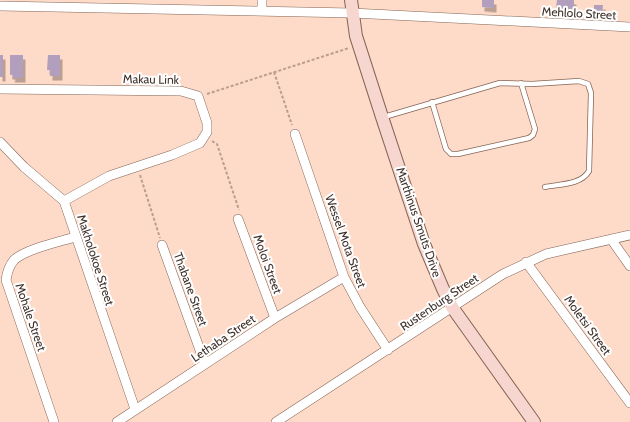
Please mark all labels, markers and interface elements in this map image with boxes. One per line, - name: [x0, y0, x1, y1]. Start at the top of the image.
- street label: Mehlolo Street: [541, 4, 617, 22]
- street label: Makau Link: [123, 71, 180, 87]
- street label: Marthinus Smuts Drive: [393, 165, 445, 279]
- street label: Wessel Mota Street: [322, 192, 370, 290]
- street label: Makholokoe Street: [74, 213, 118, 307]
- street label: Moloi Street: [250, 232, 286, 296]
- street label: Thabane Street: [171, 250, 211, 328]
- street label: Rustenburg Street: [397, 270, 481, 334]
- street label: Mohale Street: [12, 281, 50, 353]
- street label: Moletsi Street: [561, 292, 615, 358]
- street label: Lethaba Street: [188, 311, 258, 365]

